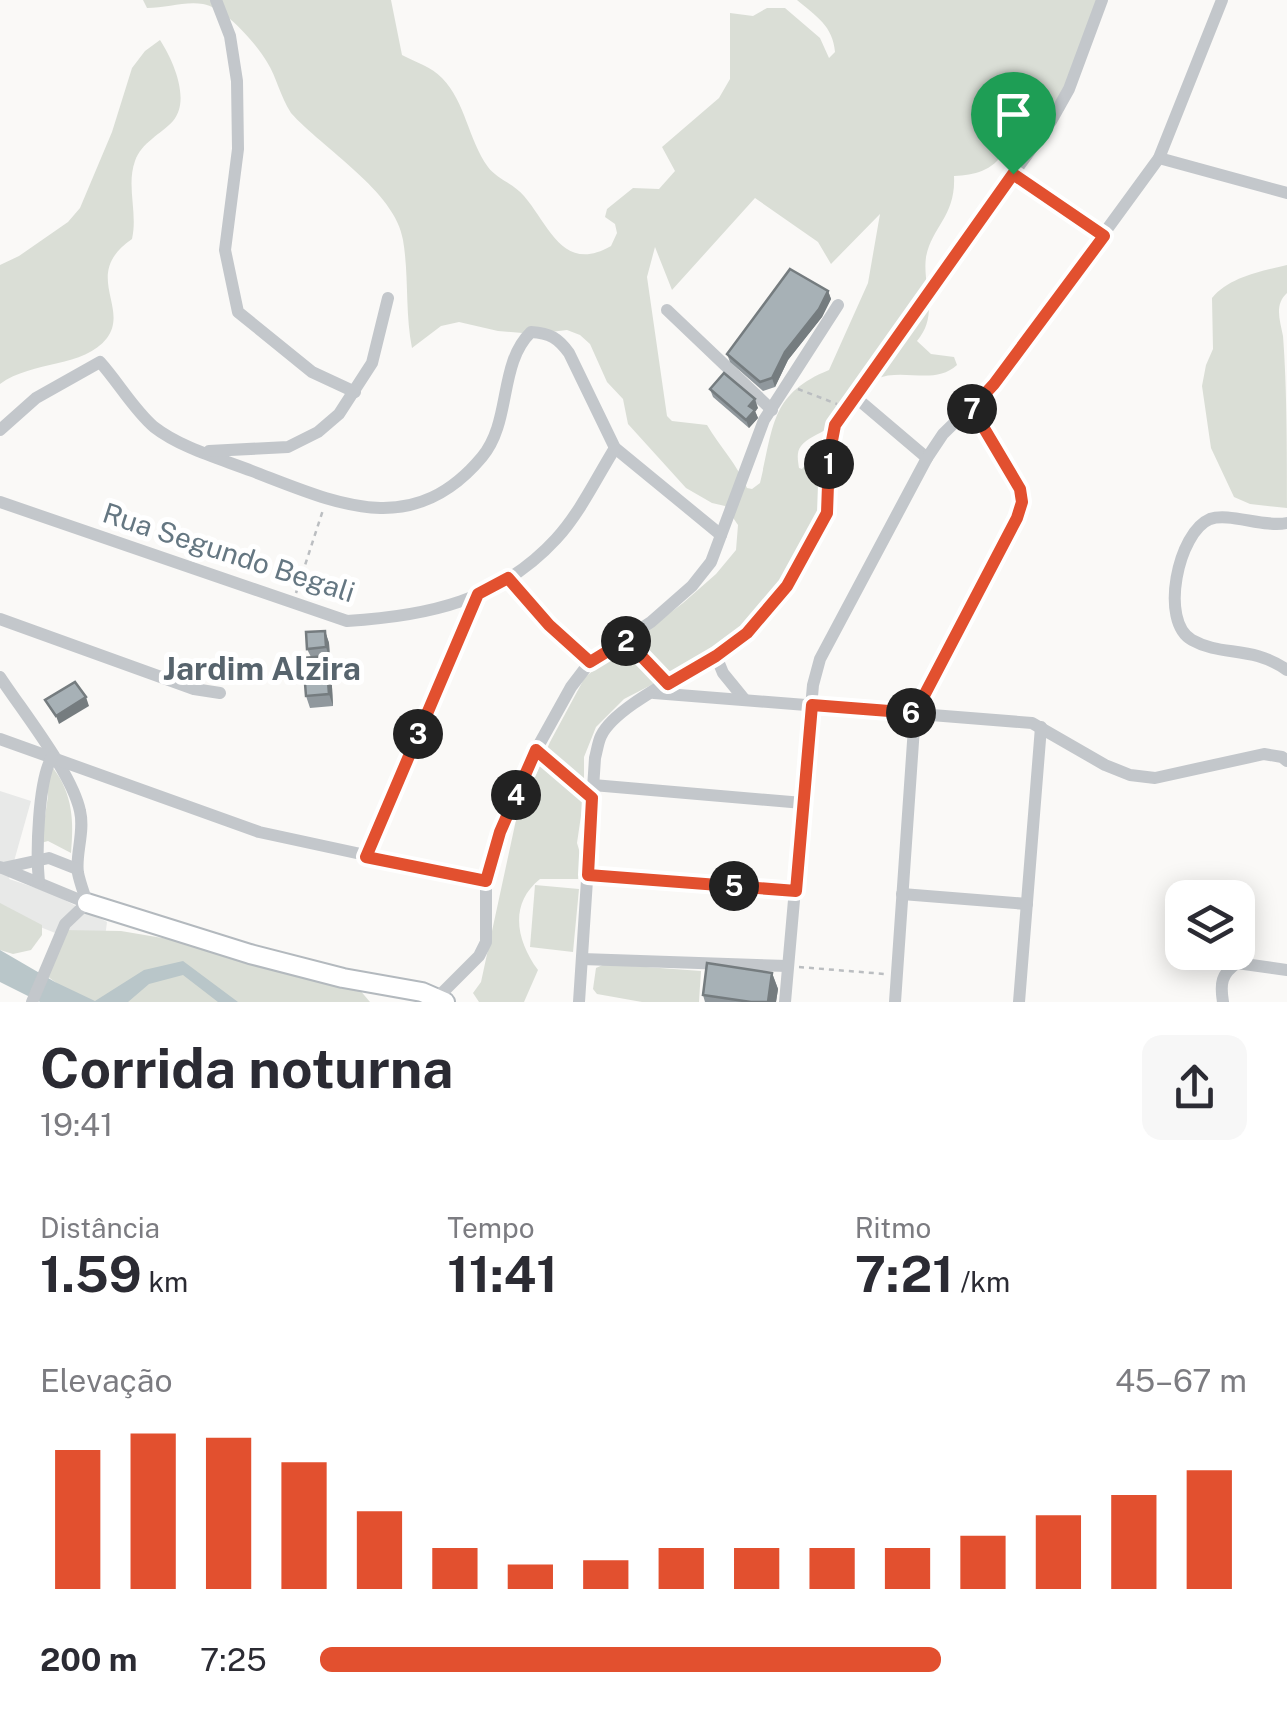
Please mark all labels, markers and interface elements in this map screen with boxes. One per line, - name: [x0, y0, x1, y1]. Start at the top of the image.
- pin: [971, 72, 1056, 175]
- icon: arrive: [986, 87, 1041, 142]
- pin: 7: [947, 384, 997, 434]
- text: 7: [963, 392, 981, 425]
- pin: 1: [804, 439, 854, 489]
- text: 1: [823, 447, 835, 480]
- street label: Rua Segundo Begali: [99, 496, 359, 608]
- pin: 2: [601, 616, 651, 666]
- text: 2: [617, 624, 635, 657]
- district label: Jardim Alzira: [163, 650, 361, 687]
- pin: 6: [886, 688, 936, 738]
- text: 6: [902, 696, 920, 729]
- pin: 3: [393, 709, 443, 759]
- text: 3: [409, 717, 427, 750]
- pin: 4: [491, 770, 541, 820]
- text: 4: [507, 778, 525, 811]
- pin: 5: [709, 861, 759, 911]
- text: 5: [725, 869, 743, 902]
- map controls: [1165, 880, 1255, 970]
- button: layers: [1165, 880, 1255, 970]
- button: share: [1142, 1035, 1247, 1140]
- text: Corrida noturna: [40, 1036, 453, 1100]
- text: 19:41: [40, 1106, 113, 1143]
- text: Distância: [40, 1211, 160, 1244]
- text: Tempo: [447, 1211, 535, 1244]
- text: Ritmo: [855, 1211, 931, 1244]
- text: 1.59: [40, 1244, 142, 1303]
- text: 11:41: [447, 1244, 558, 1303]
- text: 7:21: [855, 1244, 954, 1303]
- text: km: [142, 1265, 188, 1298]
- text: /km: [954, 1265, 1010, 1298]
- text: Elevação: [40, 1362, 173, 1399]
- text: 45–67 m: [1115, 1362, 1247, 1399]
- text: 200 m: [40, 1641, 137, 1678]
- text: 7:25: [200, 1641, 267, 1678]

